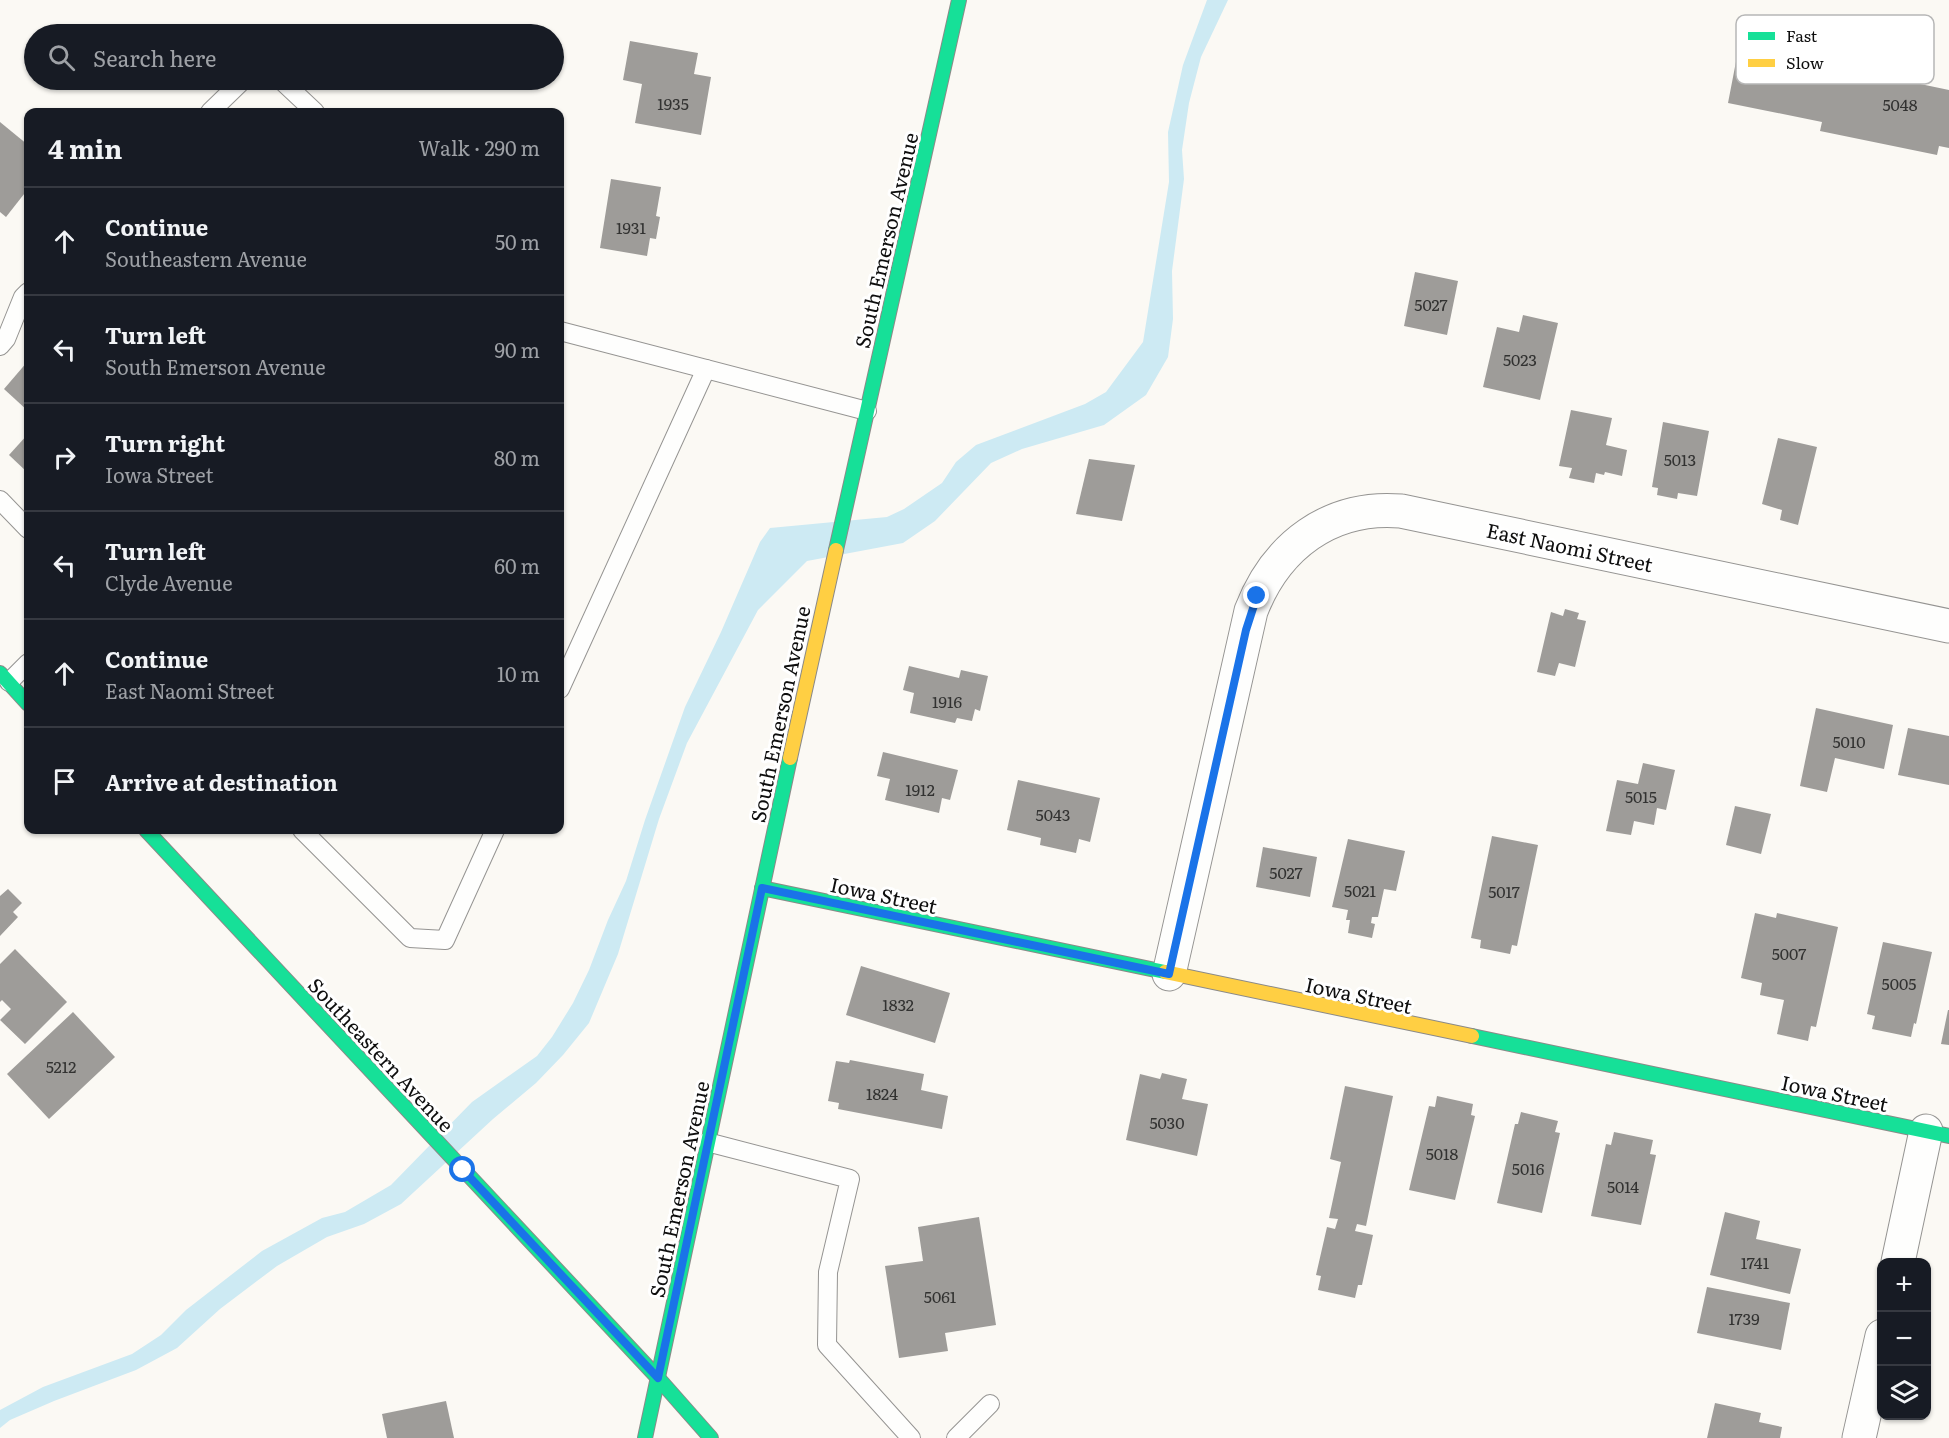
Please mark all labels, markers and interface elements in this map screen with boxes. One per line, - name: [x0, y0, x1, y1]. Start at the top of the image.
- legend: [1736, 15, 1934, 84]
- text: Fast: [1786, 23, 1818, 47]
- search box: [24, 24, 564, 90]
- icon: search: [45, 41, 78, 74]
- text: Search here: [93, 41, 216, 74]
- text: Slow: [1786, 50, 1824, 74]
- house number: 1935: [657, 91, 689, 115]
- house number: 5048: [1882, 92, 1918, 116]
- text: 4 min: [48, 128, 122, 167]
- street label: South Emerson Avenue: [846, 129, 924, 351]
- text: Walk · 290 m: [419, 132, 540, 162]
- text: Continue: [105, 210, 208, 243]
- house number: 1931: [616, 215, 647, 239]
- icon: ahead: [48, 225, 81, 258]
- text: 50 m: [495, 226, 540, 256]
- text: Southeastern Avenue: [105, 243, 307, 273]
- house number: 5027: [1414, 292, 1448, 316]
- text: Turn left: [105, 318, 206, 351]
- icon: left: [48, 333, 81, 366]
- text: 90 m: [495, 334, 540, 364]
- house number: 5023: [1503, 347, 1537, 371]
- text: South Emerson Avenue: [105, 351, 326, 381]
- text: Turn right: [105, 426, 225, 459]
- icon: right: [48, 441, 81, 474]
- text: 80 m: [494, 442, 540, 472]
- house number: 5013: [1664, 447, 1696, 471]
- text: Iowa Street: [105, 459, 214, 489]
- street label: East Naomi Street: [1484, 514, 1656, 578]
- text: Turn left: [105, 534, 206, 567]
- icon: left: [48, 549, 81, 582]
- text: 60 m: [494, 550, 540, 580]
- text: Clyde Avenue: [105, 567, 233, 597]
- route end: [1243, 582, 1269, 608]
- street label: South Emerson Avenue: [741, 603, 817, 825]
- text: Continue: [105, 642, 208, 675]
- icon: ahead: [48, 657, 81, 690]
- text: 10 m: [497, 658, 540, 688]
- text: East Naomi Street: [105, 675, 274, 705]
- house number: 1916: [932, 689, 962, 713]
- house number: 5010: [1832, 729, 1866, 753]
- icon: arrive: [48, 765, 81, 798]
- text: Arrive at destination: [105, 765, 338, 798]
- house number: 1912: [905, 777, 935, 801]
- house number: 5015: [1625, 784, 1657, 808]
- house number: 5043: [1036, 802, 1070, 826]
- house number: 5027: [1269, 860, 1303, 884]
- street label: Iowa Street: [828, 868, 940, 920]
- house number: 5021: [1344, 878, 1376, 902]
- house number: 5017: [1488, 879, 1520, 903]
- house number: 5007: [1772, 941, 1806, 965]
- street label: Iowa Street: [1303, 968, 1415, 1020]
- street label: Southeastern Avenue: [302, 970, 462, 1138]
- house number: 5005: [1882, 971, 1916, 995]
- house number: 1832: [882, 992, 914, 1016]
- house number: 5212: [46, 1054, 76, 1078]
- street label: Iowa Street: [1779, 1066, 1891, 1118]
- street label: South Emerson Avenue: [640, 1078, 716, 1300]
- house number: 1824: [866, 1081, 898, 1105]
- house number: 5030: [1149, 1110, 1185, 1134]
- house number: 5018: [1426, 1141, 1459, 1165]
- route start: [449, 1156, 475, 1182]
- house number: 5016: [1512, 1156, 1545, 1180]
- house number: 5014: [1607, 1174, 1639, 1198]
- house number: 1741: [1741, 1250, 1770, 1274]
- map controls: [1877, 1258, 1931, 1420]
- button: +: [1877, 1258, 1931, 1312]
- house number: 5061: [924, 1284, 957, 1308]
- house number: 1739: [1728, 1306, 1760, 1330]
- button: −: [1877, 1312, 1931, 1366]
- button: layers: [1877, 1366, 1931, 1420]

